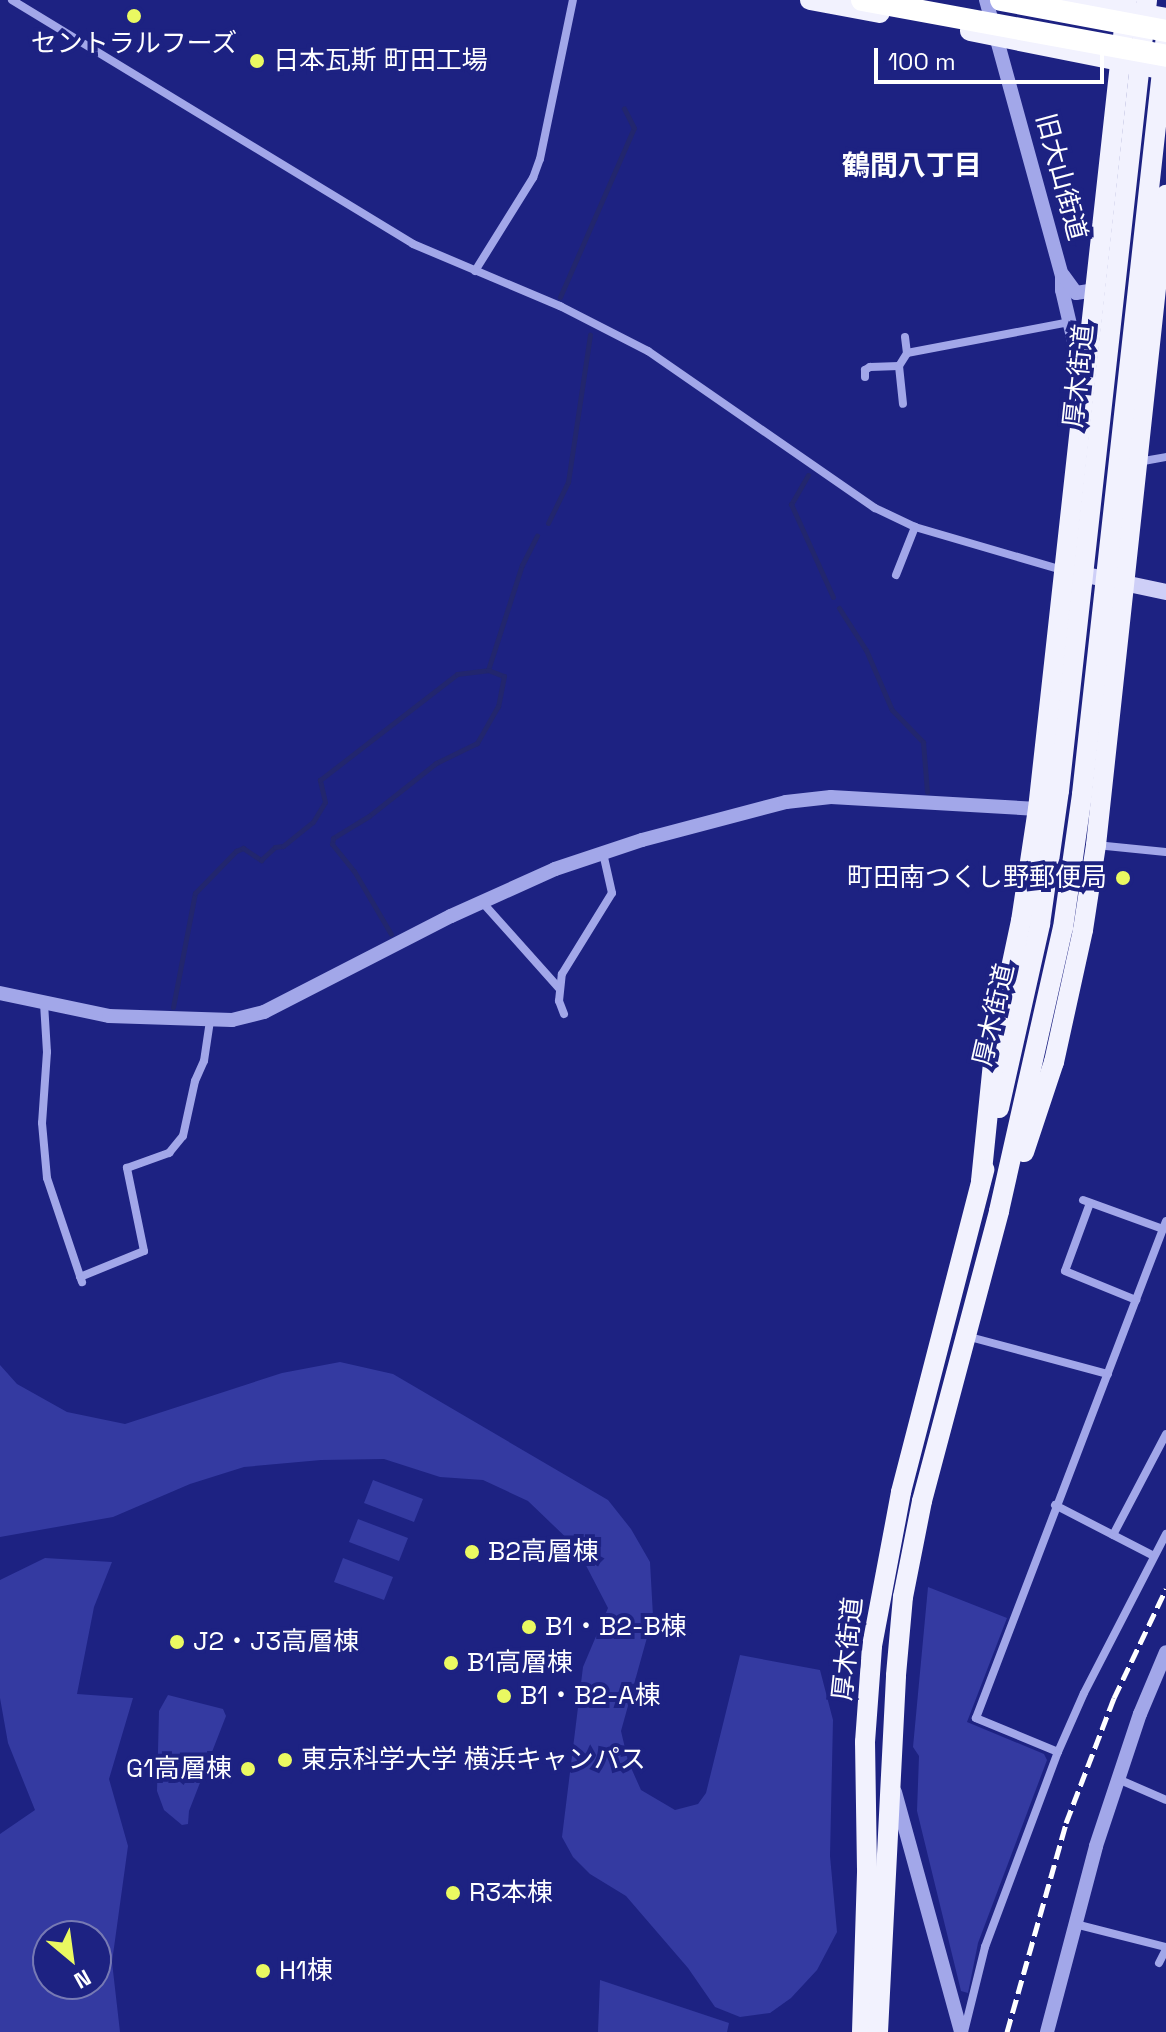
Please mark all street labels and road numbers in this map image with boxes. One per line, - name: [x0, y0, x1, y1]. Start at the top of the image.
- street label: 旧大山街道: [1029, 110, 1093, 244]
- street label: 厚木街道: [1058, 323, 1100, 429]
- street label: 厚木街道: [967, 961, 1021, 1069]
- street label: 厚木街道: [827, 1596, 869, 1702]

